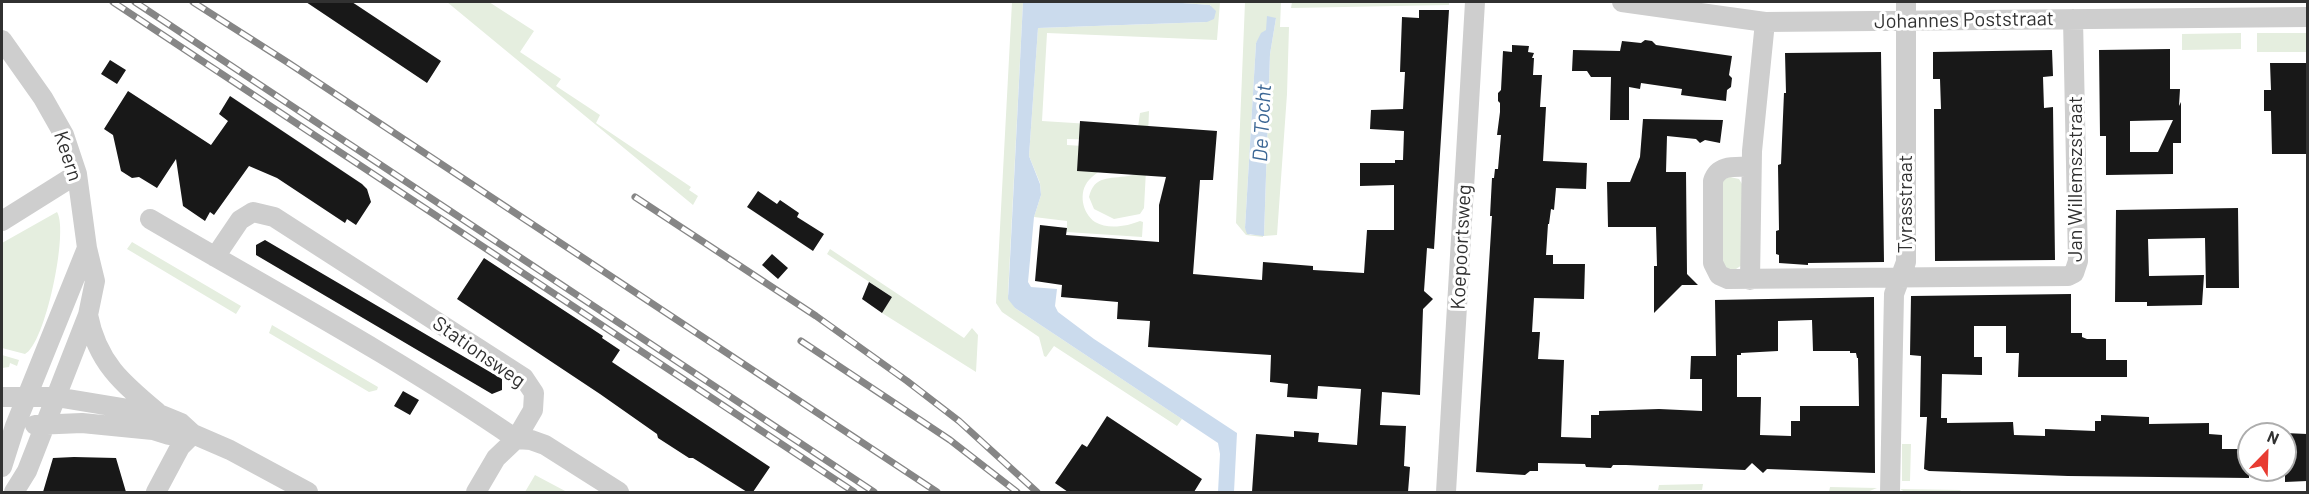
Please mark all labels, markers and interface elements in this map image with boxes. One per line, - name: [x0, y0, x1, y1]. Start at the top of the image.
- street label: Johannes Poststraat: [1874, 6, 2054, 34]
- water label: De Tocht: [1247, 84, 1277, 162]
- street label: Jan Willemszstraat: [2063, 96, 2087, 262]
- street label: Keern: [49, 128, 87, 184]
- street label: Tyrasstraat: [1893, 155, 1917, 253]
- street label: Koepoortsweg: [1446, 184, 1476, 310]
- street label: Stationsweg: [428, 311, 530, 393]
- north arrow: [2237, 422, 2297, 482]
- text: N: [2265, 426, 2282, 448]

